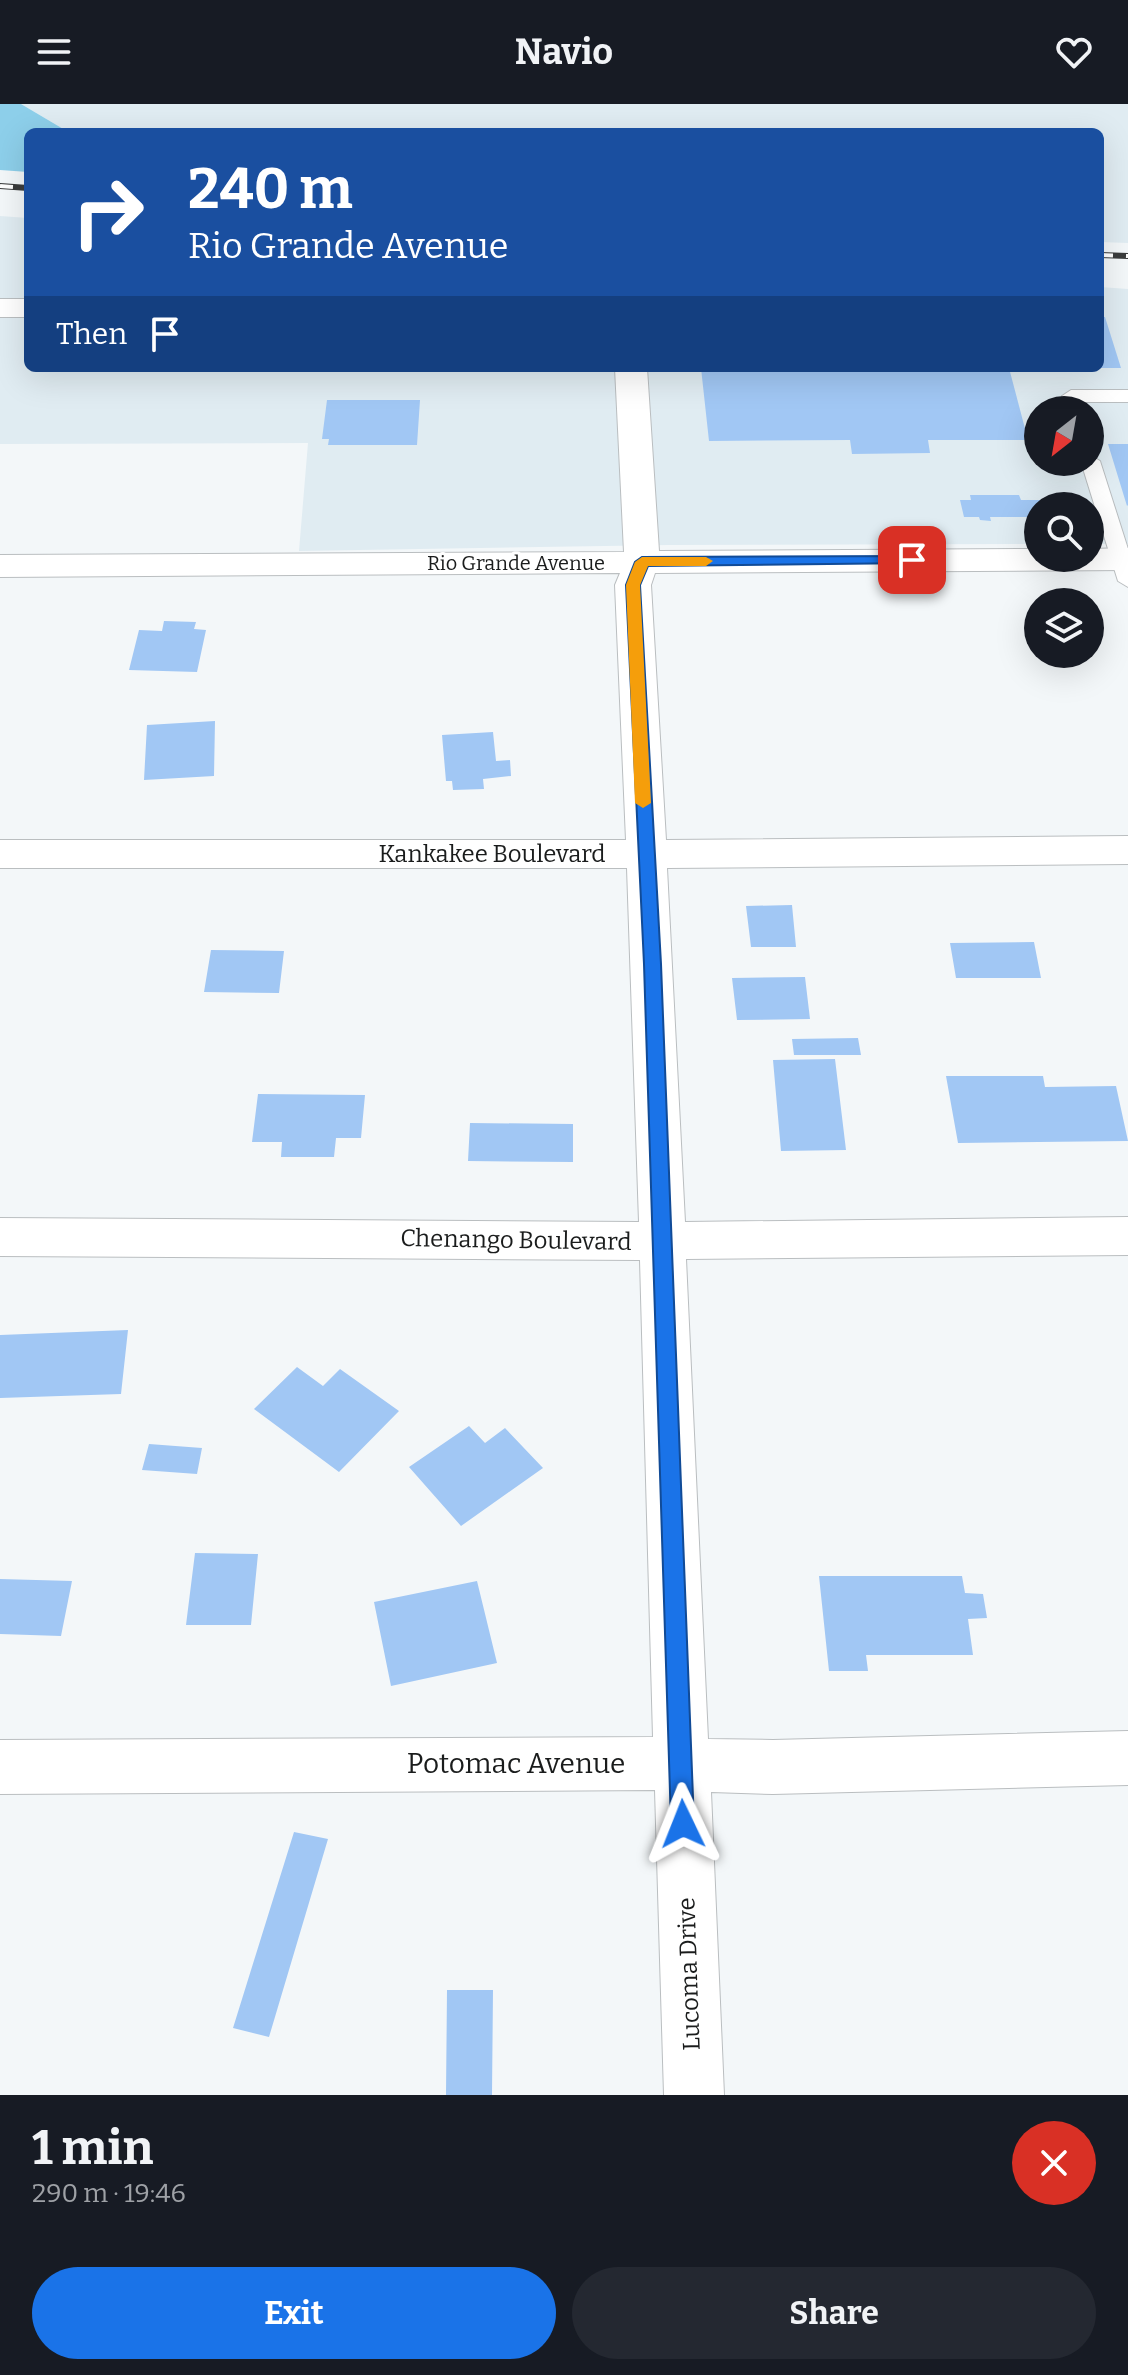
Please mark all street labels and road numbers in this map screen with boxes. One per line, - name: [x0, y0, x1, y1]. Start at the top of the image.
- street label: Rio Grande Avenue: [427, 551, 605, 575]
- street label: Kankakee Boulevard: [378, 840, 606, 868]
- street label: Chenango Boulevard: [400, 1224, 632, 1256]
- street label: Potomac Avenue: [407, 1747, 625, 1780]
- street label: Lucoma Drive: [672, 1897, 706, 2051]

